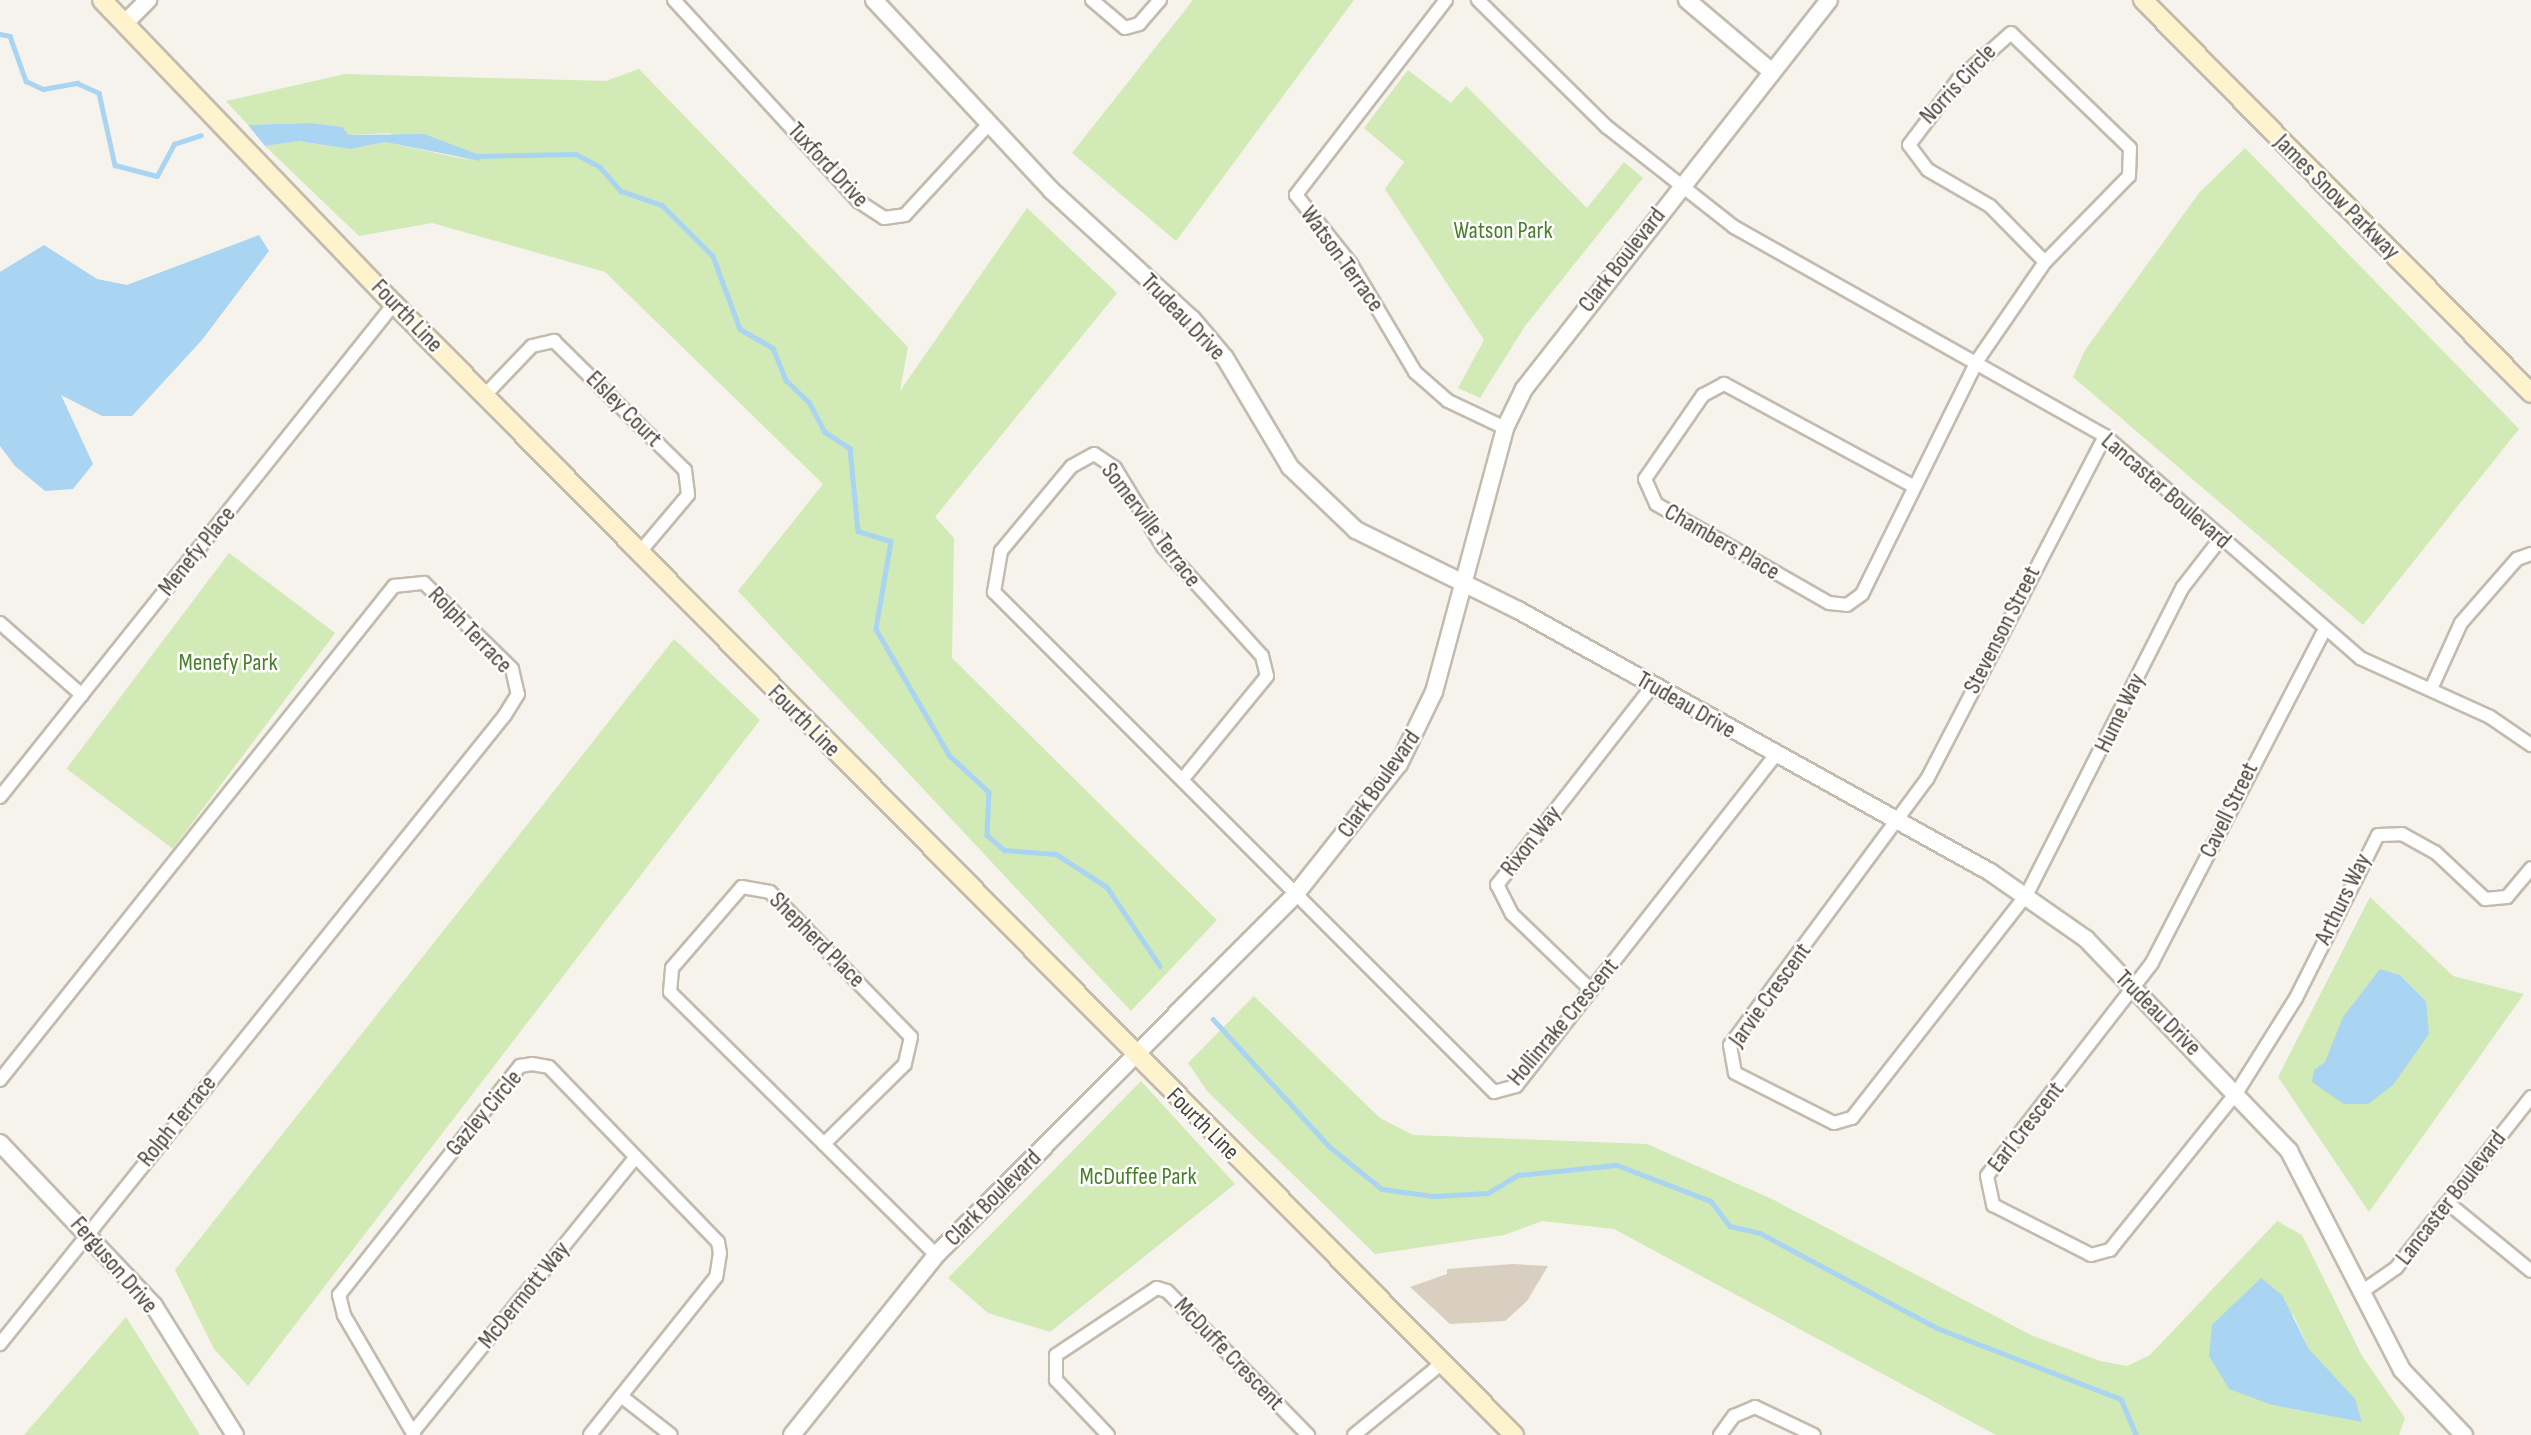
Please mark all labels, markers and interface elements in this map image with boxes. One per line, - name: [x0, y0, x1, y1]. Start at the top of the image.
- street label: Norris Circle: [1914, 38, 2002, 130]
- street label: Tuxford Drive: [781, 117, 875, 213]
- street label: James Snow Parkway: [2268, 128, 2406, 266]
- street label: Watson Terrace: [1294, 201, 1390, 317]
- street label: Clark Boulevard: [1572, 202, 1672, 318]
- park label: Watson Park: [1453, 217, 1553, 245]
- street label: Trudeau Drive: [1135, 268, 1231, 366]
- street label: Fourth Line: [365, 273, 449, 359]
- street label: Elsley Court: [580, 365, 668, 453]
- street label: Lancaster Boulevard: [2095, 427, 2237, 555]
- street label: Somerville Terrace: [1095, 457, 1207, 593]
- street label: Chambers Place: [1659, 498, 1785, 586]
- street label: Menefy Place: [152, 500, 242, 602]
- street label: Stevenson Street: [1958, 561, 2046, 699]
- street label: Rolph Terrace: [422, 581, 518, 679]
- park label: Menefy Park: [178, 649, 278, 677]
- street label: Trudeau Drive: [1631, 665, 1741, 745]
- street label: Hume Way: [2089, 669, 2151, 757]
- street label: Fourth Line: [762, 679, 846, 763]
- street label: Clark Boulevard: [1331, 725, 1427, 843]
- street label: Cavell Street: [2194, 758, 2264, 862]
- street label: Rixon Way: [1495, 800, 1567, 882]
- street label: Arthurs Way: [2309, 849, 2377, 949]
- street label: Shepherd Place: [763, 886, 871, 994]
- street label: Jarvie Crescent: [1723, 937, 1817, 1053]
- street label: Hollinrake Crescent: [1501, 952, 1625, 1092]
- street label: Trudeau Drive: [2109, 964, 2207, 1062]
- street label: Gazley Circle: [440, 1064, 528, 1162]
- street label: Rolph Terrace: [132, 1070, 222, 1172]
- street label: Earl Crescent: [1982, 1076, 2070, 1178]
- street label: Fourth Line: [1161, 1082, 1245, 1166]
- street label: Lancaster Boulevard: [2390, 1125, 2512, 1271]
- street label: Clark Boulevard: [939, 1144, 1047, 1252]
- park label: McDuffee Park: [1079, 1163, 1197, 1191]
- street label: Ferguson Drive: [64, 1211, 164, 1319]
- street label: McDermott Way: [472, 1236, 576, 1354]
- street label: McDuffe Crescent: [1168, 1292, 1290, 1416]

